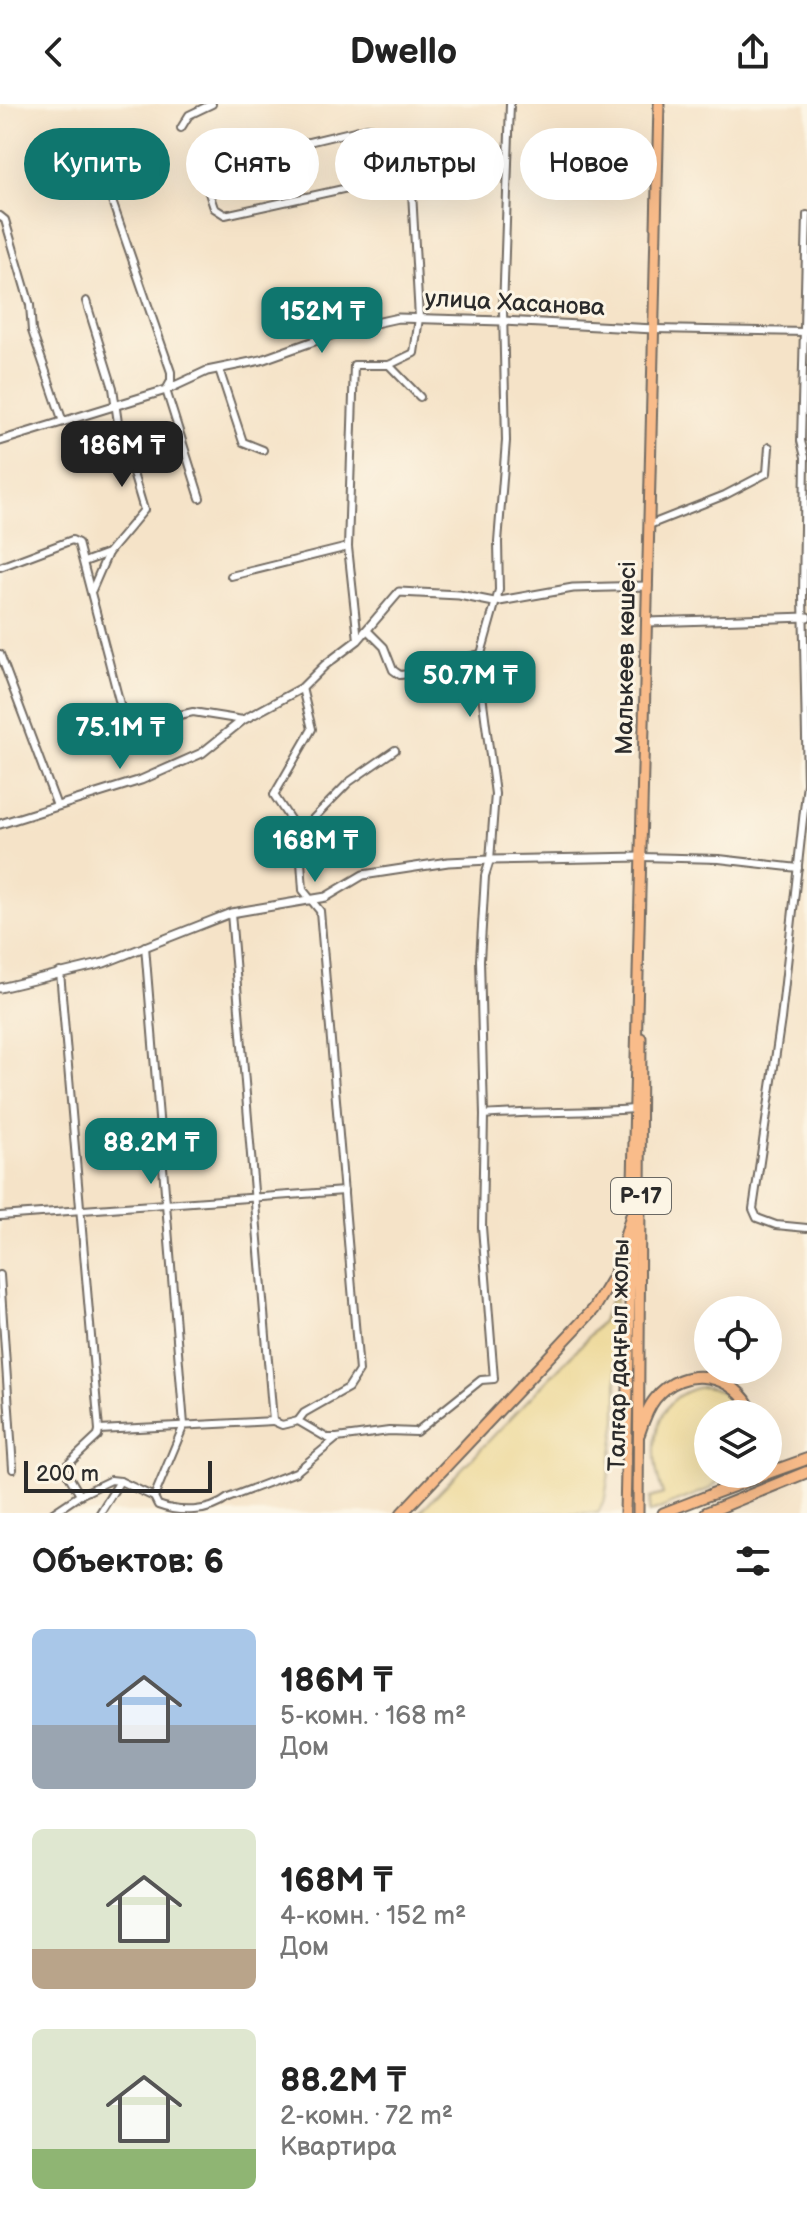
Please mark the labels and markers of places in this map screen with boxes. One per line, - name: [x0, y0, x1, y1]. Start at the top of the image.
- pin: 152M ₸: [257, 287, 387, 355]
- pin: 186M ₸: [57, 421, 187, 489]
- pin: 50.7M ₸: [396, 651, 544, 719]
- pin: 75.1M ₸: [46, 703, 194, 771]
- pin: 168M ₸: [250, 816, 380, 884]
- pin: 88.2M ₸: [77, 1118, 225, 1186]

